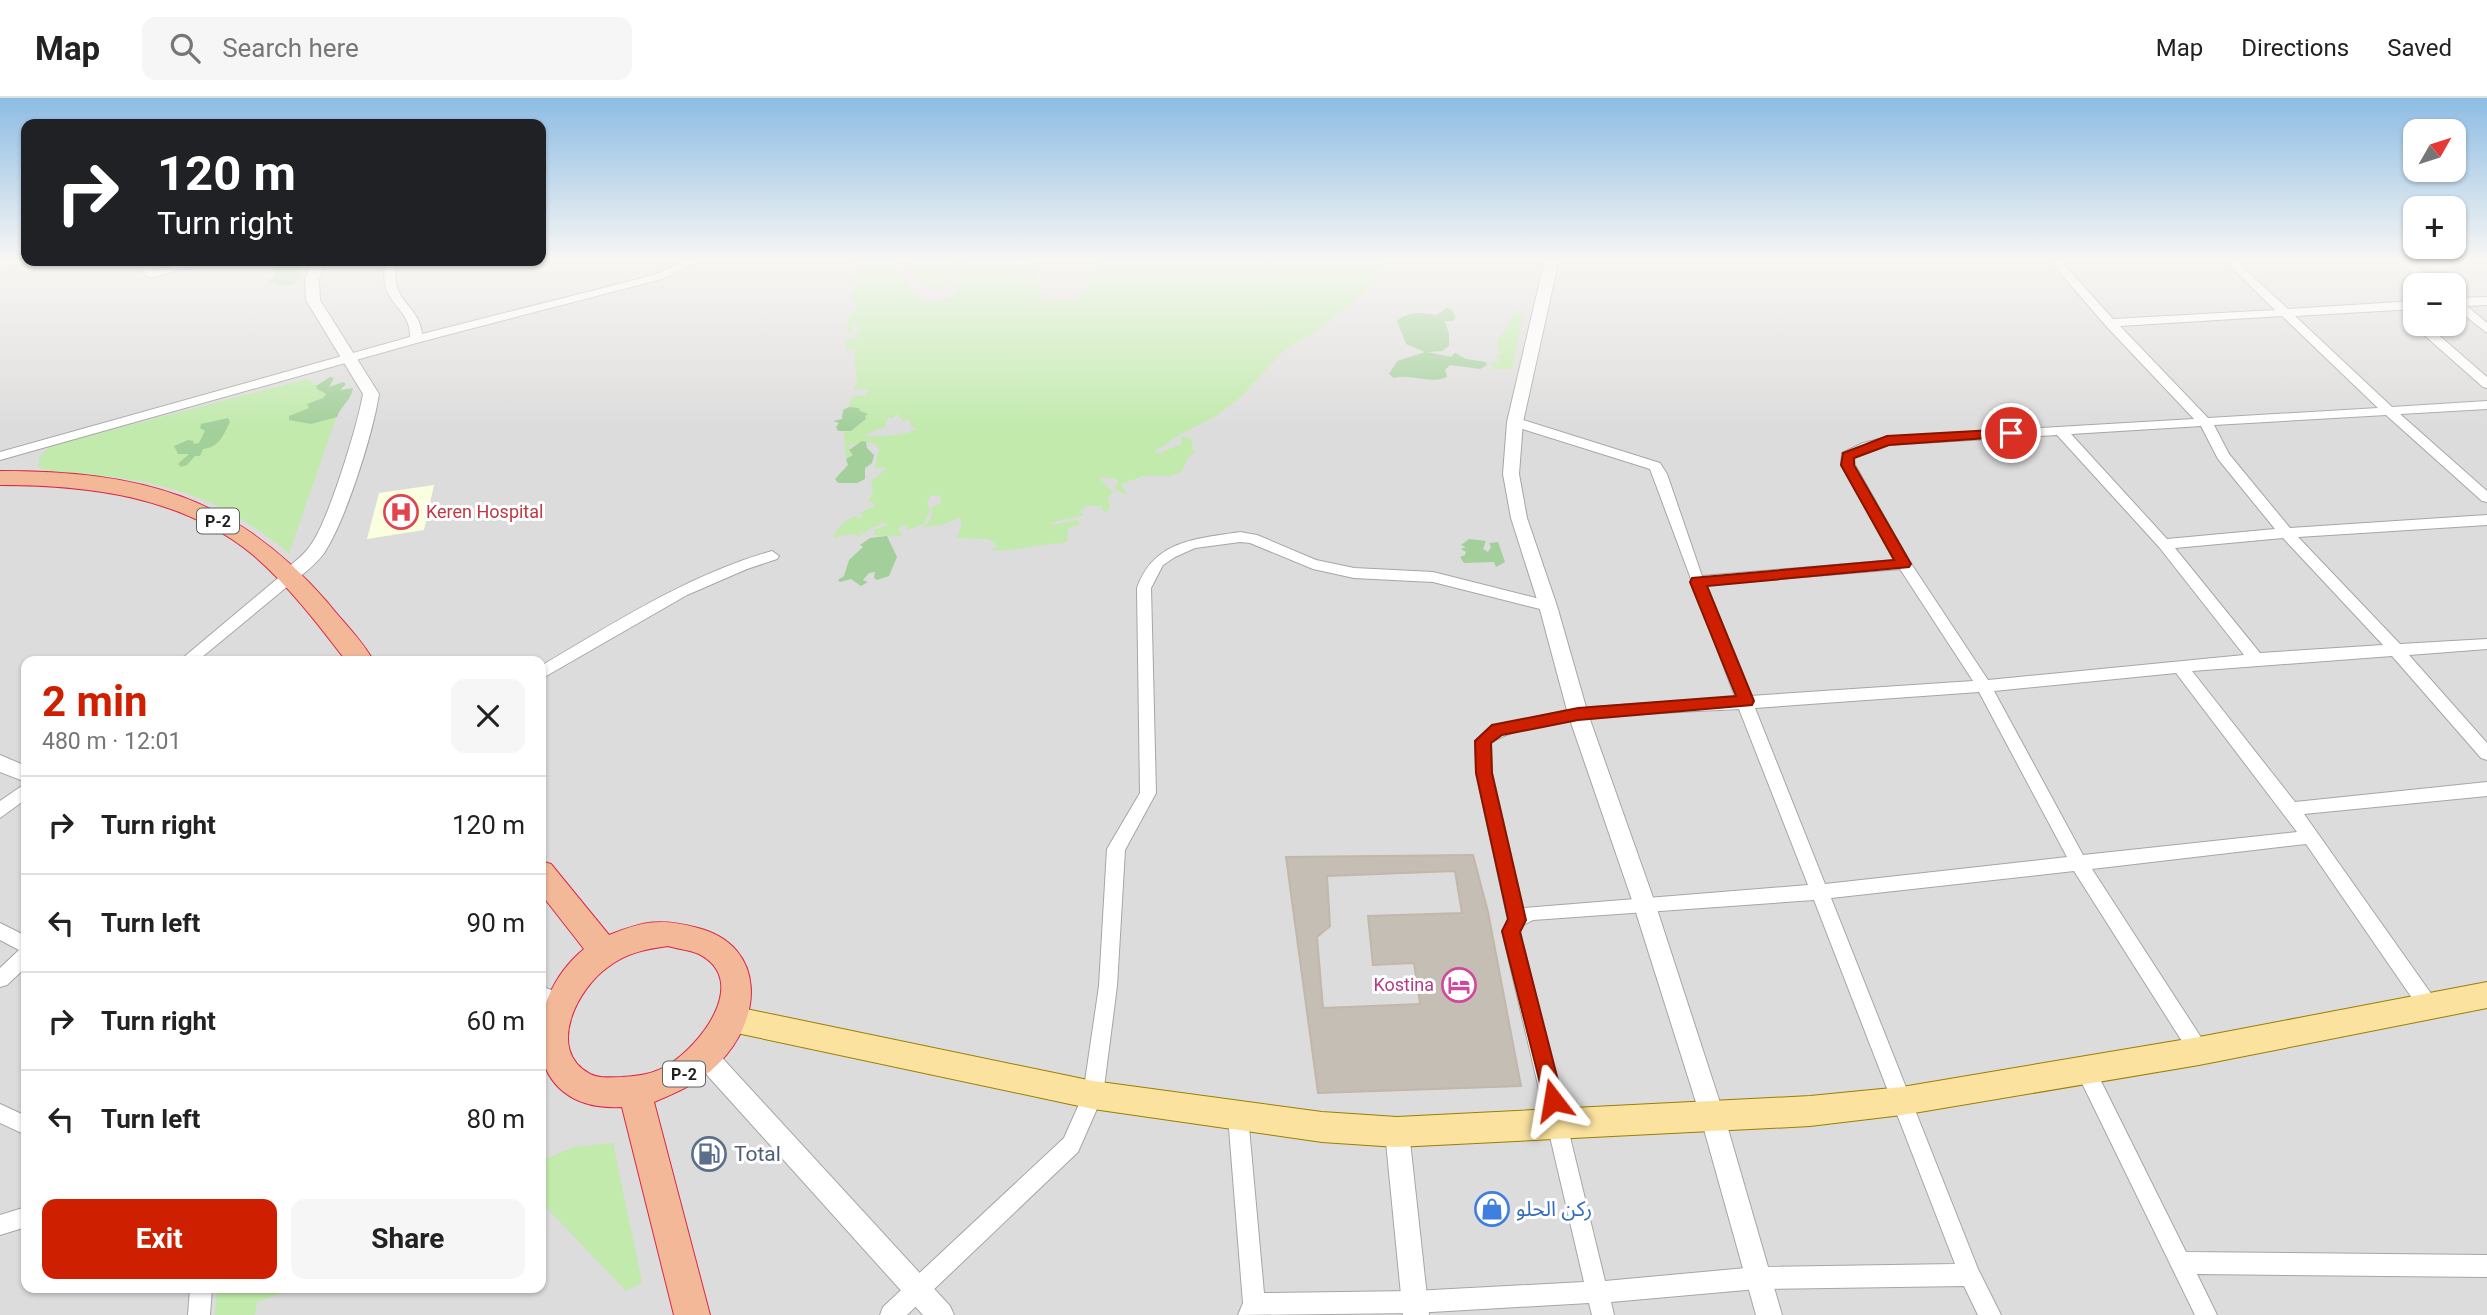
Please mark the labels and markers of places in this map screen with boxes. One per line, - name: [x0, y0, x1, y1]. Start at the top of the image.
- pin: [1981, 403, 2041, 463]
- hospital icon: Keren Hospital: [382, 493, 420, 531]
- place label: Keren Hospital: [426, 501, 543, 522]
- hotel icon: Kostina: [1440, 966, 1478, 1004]
- place label: Kostina: [1373, 974, 1434, 995]
- fuel station icon: Total: [690, 1135, 728, 1173]
- place label: Total: [734, 1142, 781, 1166]
- shop icon: ركن الحلو: [1473, 1190, 1511, 1228]
- place label: ركن الحلو: [1516, 1197, 1592, 1221]

